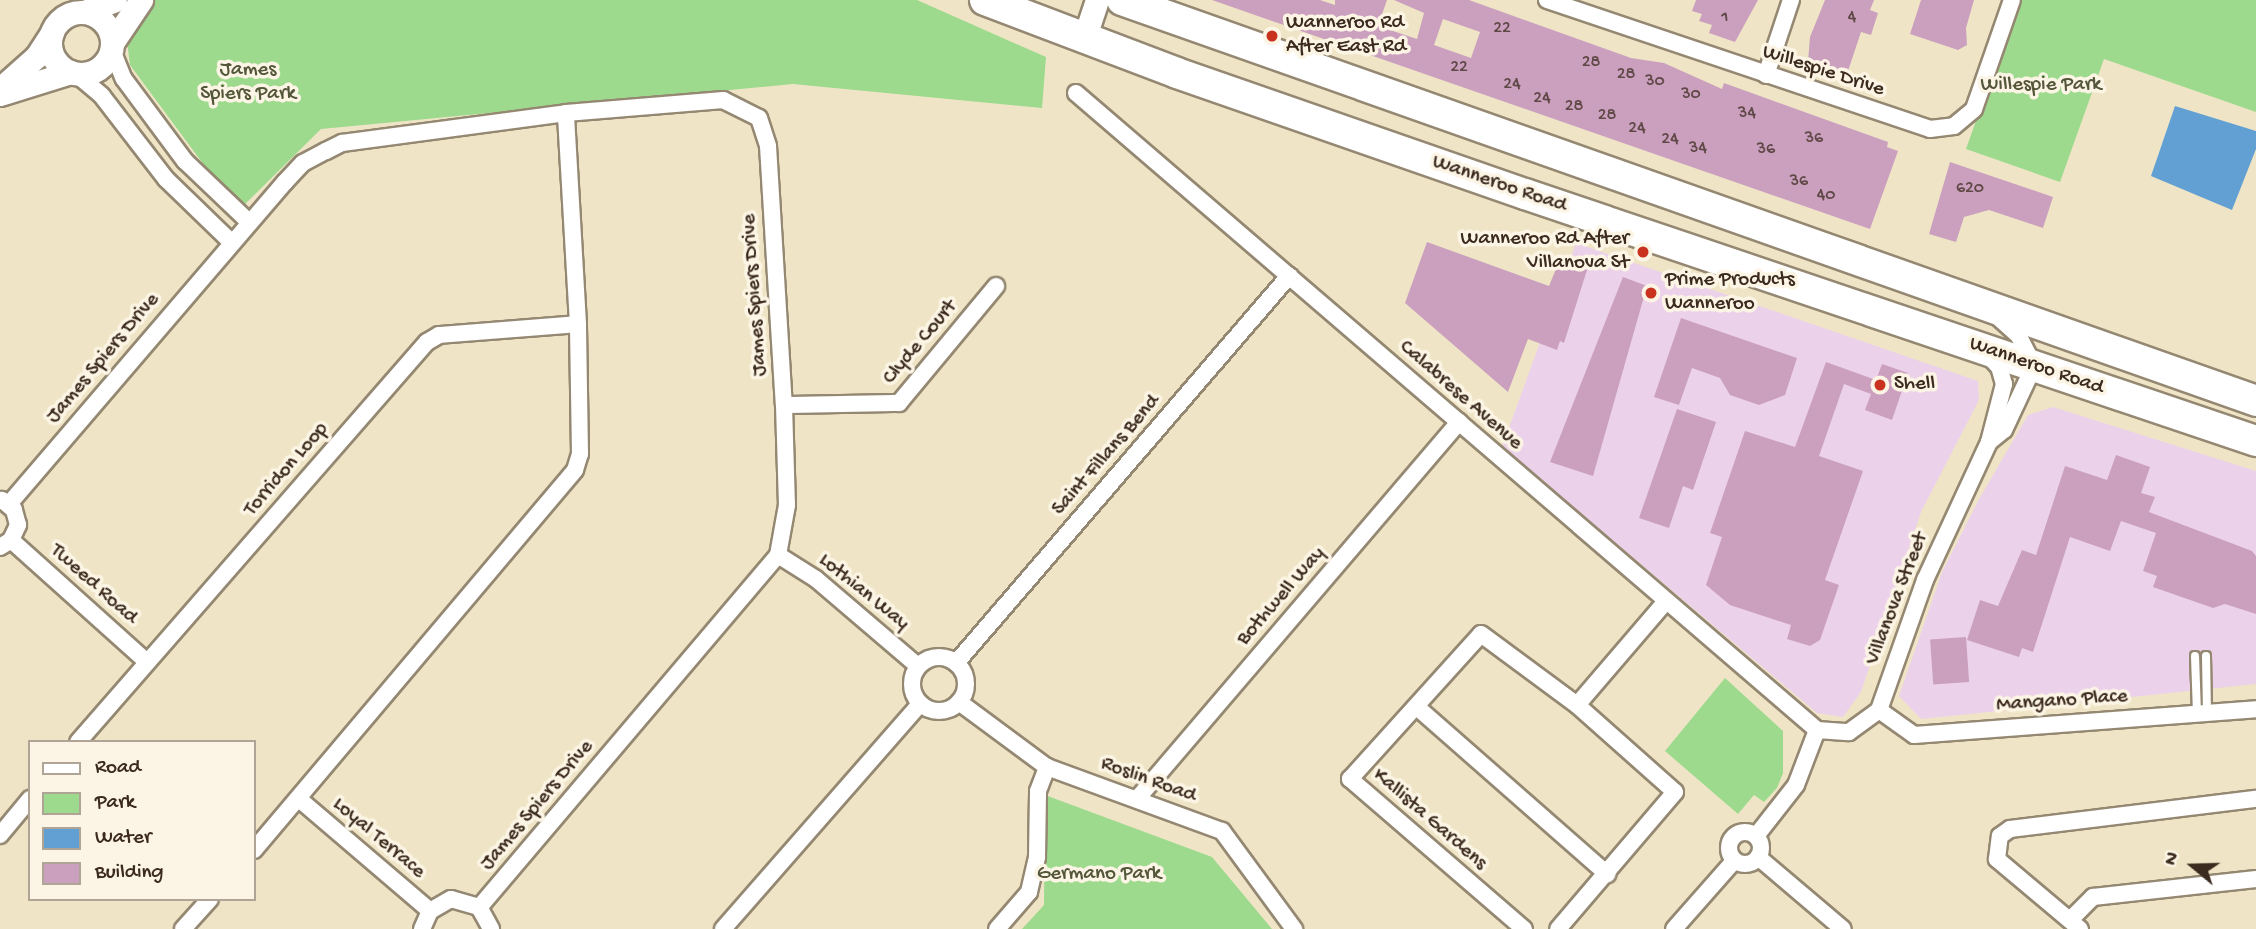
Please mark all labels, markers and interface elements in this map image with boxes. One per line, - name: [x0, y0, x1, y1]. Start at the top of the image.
- house number: 1: [1721, 7, 1729, 29]
- house number: 4: [1848, 7, 1856, 29]
- place label: Wanneroo Rd After East Rd: [1286, 11, 1406, 61]
- house number: 22: [1493, 18, 1511, 40]
- marker: Wanneroo Rd After East Rd: [1264, 28, 1280, 44]
- street label: Willespie Drive: [1759, 40, 1887, 104]
- house number: 28: [1582, 52, 1600, 74]
- house number: 22: [1450, 57, 1468, 79]
- park label: James Spiers Park: [200, 58, 296, 108]
- house number: 28: [1617, 64, 1635, 86]
- house number: 30: [1645, 71, 1665, 93]
- park label: Willespie Park: [1981, 73, 2101, 99]
- house number: 24: [1503, 74, 1521, 96]
- house number: 30: [1681, 84, 1701, 106]
- house number: 24: [1533, 88, 1551, 110]
- house number: 28: [1565, 96, 1583, 118]
- house number: 34: [1738, 103, 1756, 125]
- house number: 28: [1598, 105, 1616, 127]
- house number: 24: [1628, 118, 1646, 140]
- house number: 36: [1805, 128, 1823, 150]
- house number: 24: [1661, 129, 1679, 151]
- house number: 34: [1689, 138, 1707, 160]
- house number: 36: [1757, 139, 1775, 161]
- street label: Wanneroo Road: [1429, 150, 1569, 220]
- house number: 36: [1790, 171, 1808, 193]
- house number: 620: [1956, 178, 1984, 200]
- house number: 40: [1817, 185, 1835, 207]
- street label: James Spiers Drive: [738, 213, 774, 377]
- place label: Wanneroo Rd After Villanova St: [1461, 227, 1629, 277]
- marker: Wanneroo Rd After Villanova St: [1635, 244, 1651, 260]
- place label: Prime Products Wanneroo: [1665, 268, 1795, 318]
- marker: Prime Products Wanneroo: [1643, 285, 1659, 301]
- street label: James Spiers Drive: [42, 289, 166, 429]
- street label: Clyde Court: [878, 296, 964, 390]
- street label: Wanneroo Road: [1966, 332, 2106, 402]
- street label: Calabrese Avenue: [1393, 336, 1527, 456]
- place label: Shell: [1894, 372, 1935, 398]
- marker: Shell: [1872, 377, 1888, 393]
- street label: Saint Fillans Bend: [1048, 390, 1166, 522]
- street label: Torridon Loop: [239, 418, 335, 522]
- street label: Villanova Street: [1861, 529, 1935, 669]
- street label: Tweed Road: [44, 539, 142, 631]
- street label: Bothwell Way: [1232, 542, 1332, 652]
- street label: Lothian Way: [813, 549, 913, 637]
- street label: Mangano Place: [1996, 685, 2128, 719]
- street label: James Spiers Drive: [476, 736, 600, 876]
- legend: [28, 740, 256, 901]
- street label: Roslin Road: [1097, 752, 1199, 810]
- text: Road: [95, 756, 141, 781]
- street label: Kallista Gardens: [1367, 764, 1491, 876]
- text: Park: [95, 791, 135, 816]
- street label: Loyal Terrace: [326, 793, 430, 885]
- text: Water: [95, 826, 151, 851]
- north arrow: [2158, 831, 2228, 901]
- text: N: [2160, 849, 2186, 869]
- text: Building: [95, 861, 164, 886]
- park label: Germano Park: [1037, 862, 1161, 888]

